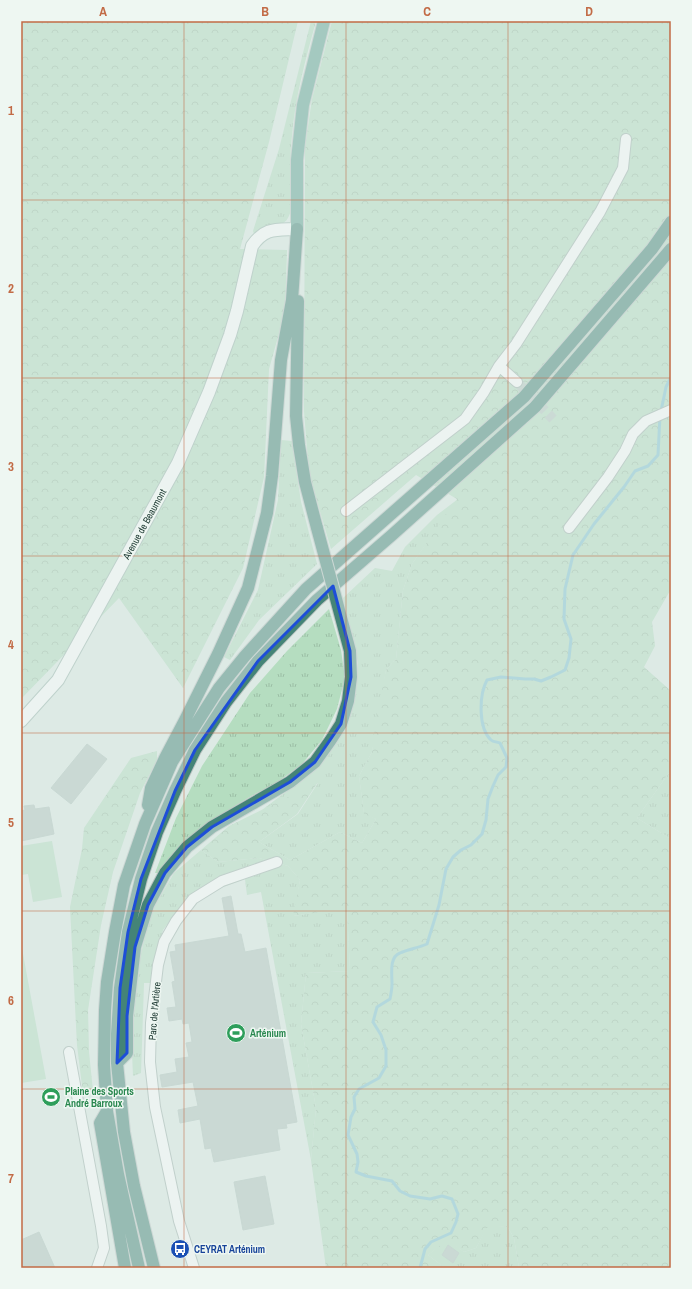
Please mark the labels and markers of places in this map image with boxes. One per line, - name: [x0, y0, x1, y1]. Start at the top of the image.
- sports icon: Arténium: [225, 1022, 247, 1044]
- place label: Arténium: [250, 1027, 286, 1040]
- place label: Plaine des Sports André Barroux: [65, 1085, 134, 1110]
- sports icon: Plaine des Sports André Barroux: [40, 1086, 62, 1108]
- bus stop icon: CEYRAT Arténium: [169, 1238, 191, 1260]
- place label: CEYRAT Arténium: [194, 1243, 265, 1256]

